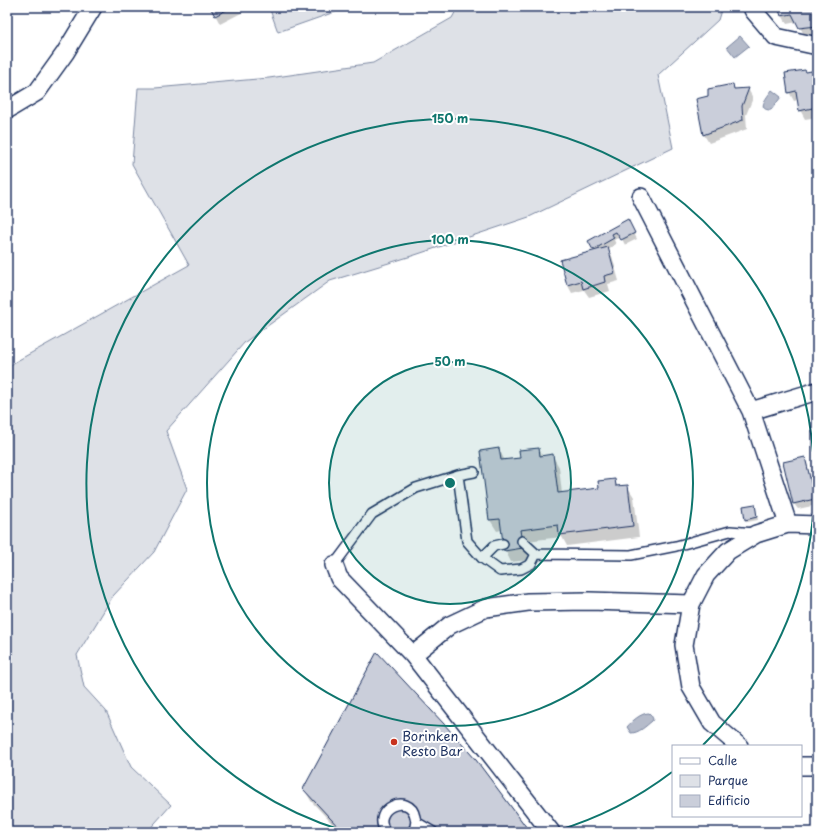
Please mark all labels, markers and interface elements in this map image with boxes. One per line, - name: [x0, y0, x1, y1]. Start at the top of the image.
- text: 150 m: [432, 109, 468, 127]
- text: 100 m: [431, 230, 469, 248]
- text: 50 m: [434, 352, 466, 370]
- centre of rings: [443, 476, 457, 490]
- place label: Borinken Resto Bar: [402, 726, 463, 760]
- marker: Borinken Resto Bar: [389, 737, 399, 747]
- legend: [672, 745, 802, 817]
- text: Calle: [708, 751, 738, 769]
- text: Parque: [708, 771, 748, 789]
- text: Edificio: [708, 791, 750, 809]

